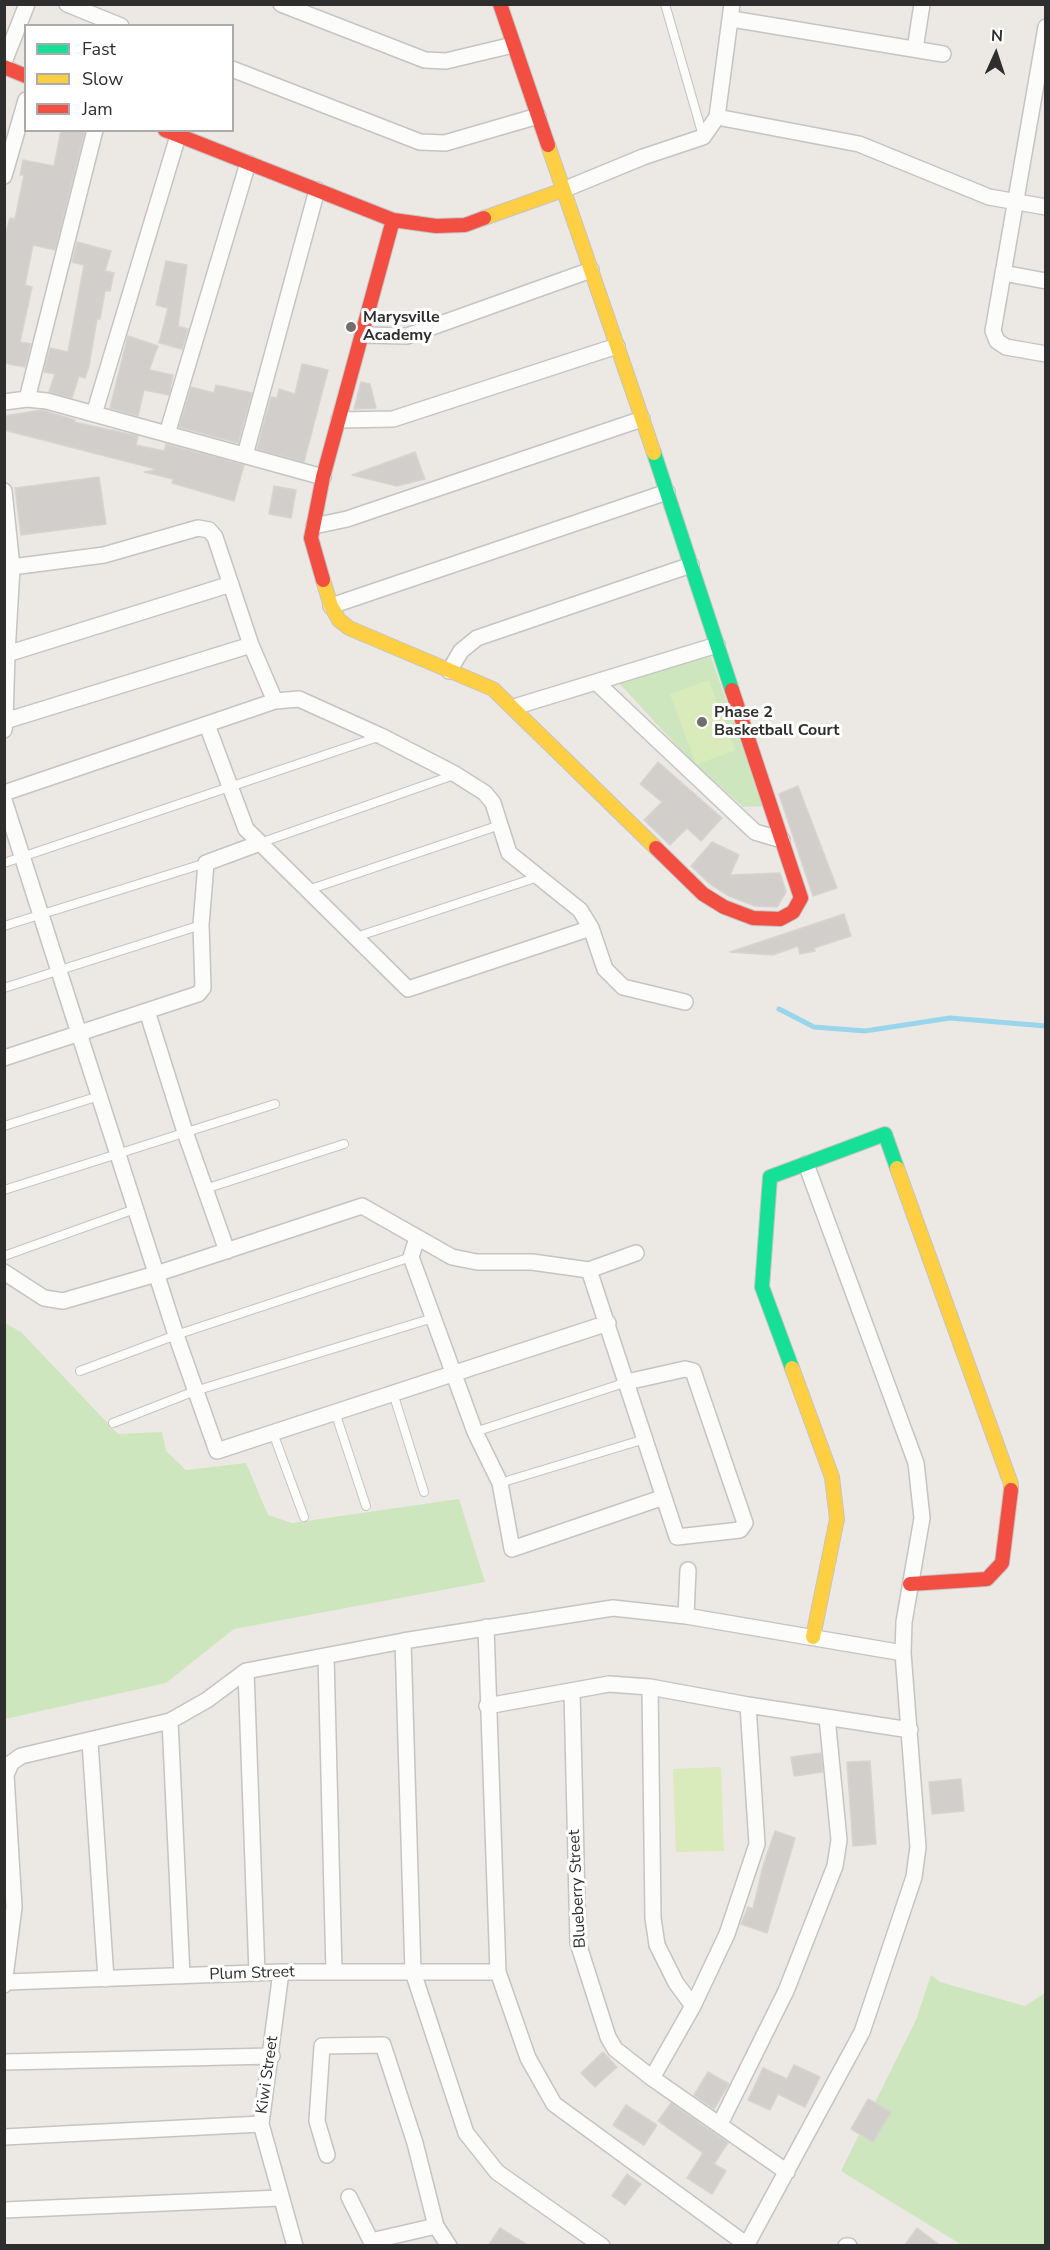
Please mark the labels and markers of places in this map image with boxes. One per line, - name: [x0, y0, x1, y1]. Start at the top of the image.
- place label: Marysville Academy: [363, 308, 440, 346]
- marker: Marysville Academy: [344, 320, 358, 334]
- place label: Phase 2 Basketball Court: [714, 703, 839, 741]
- marker: Phase 2 Basketball Court: [695, 715, 709, 729]

